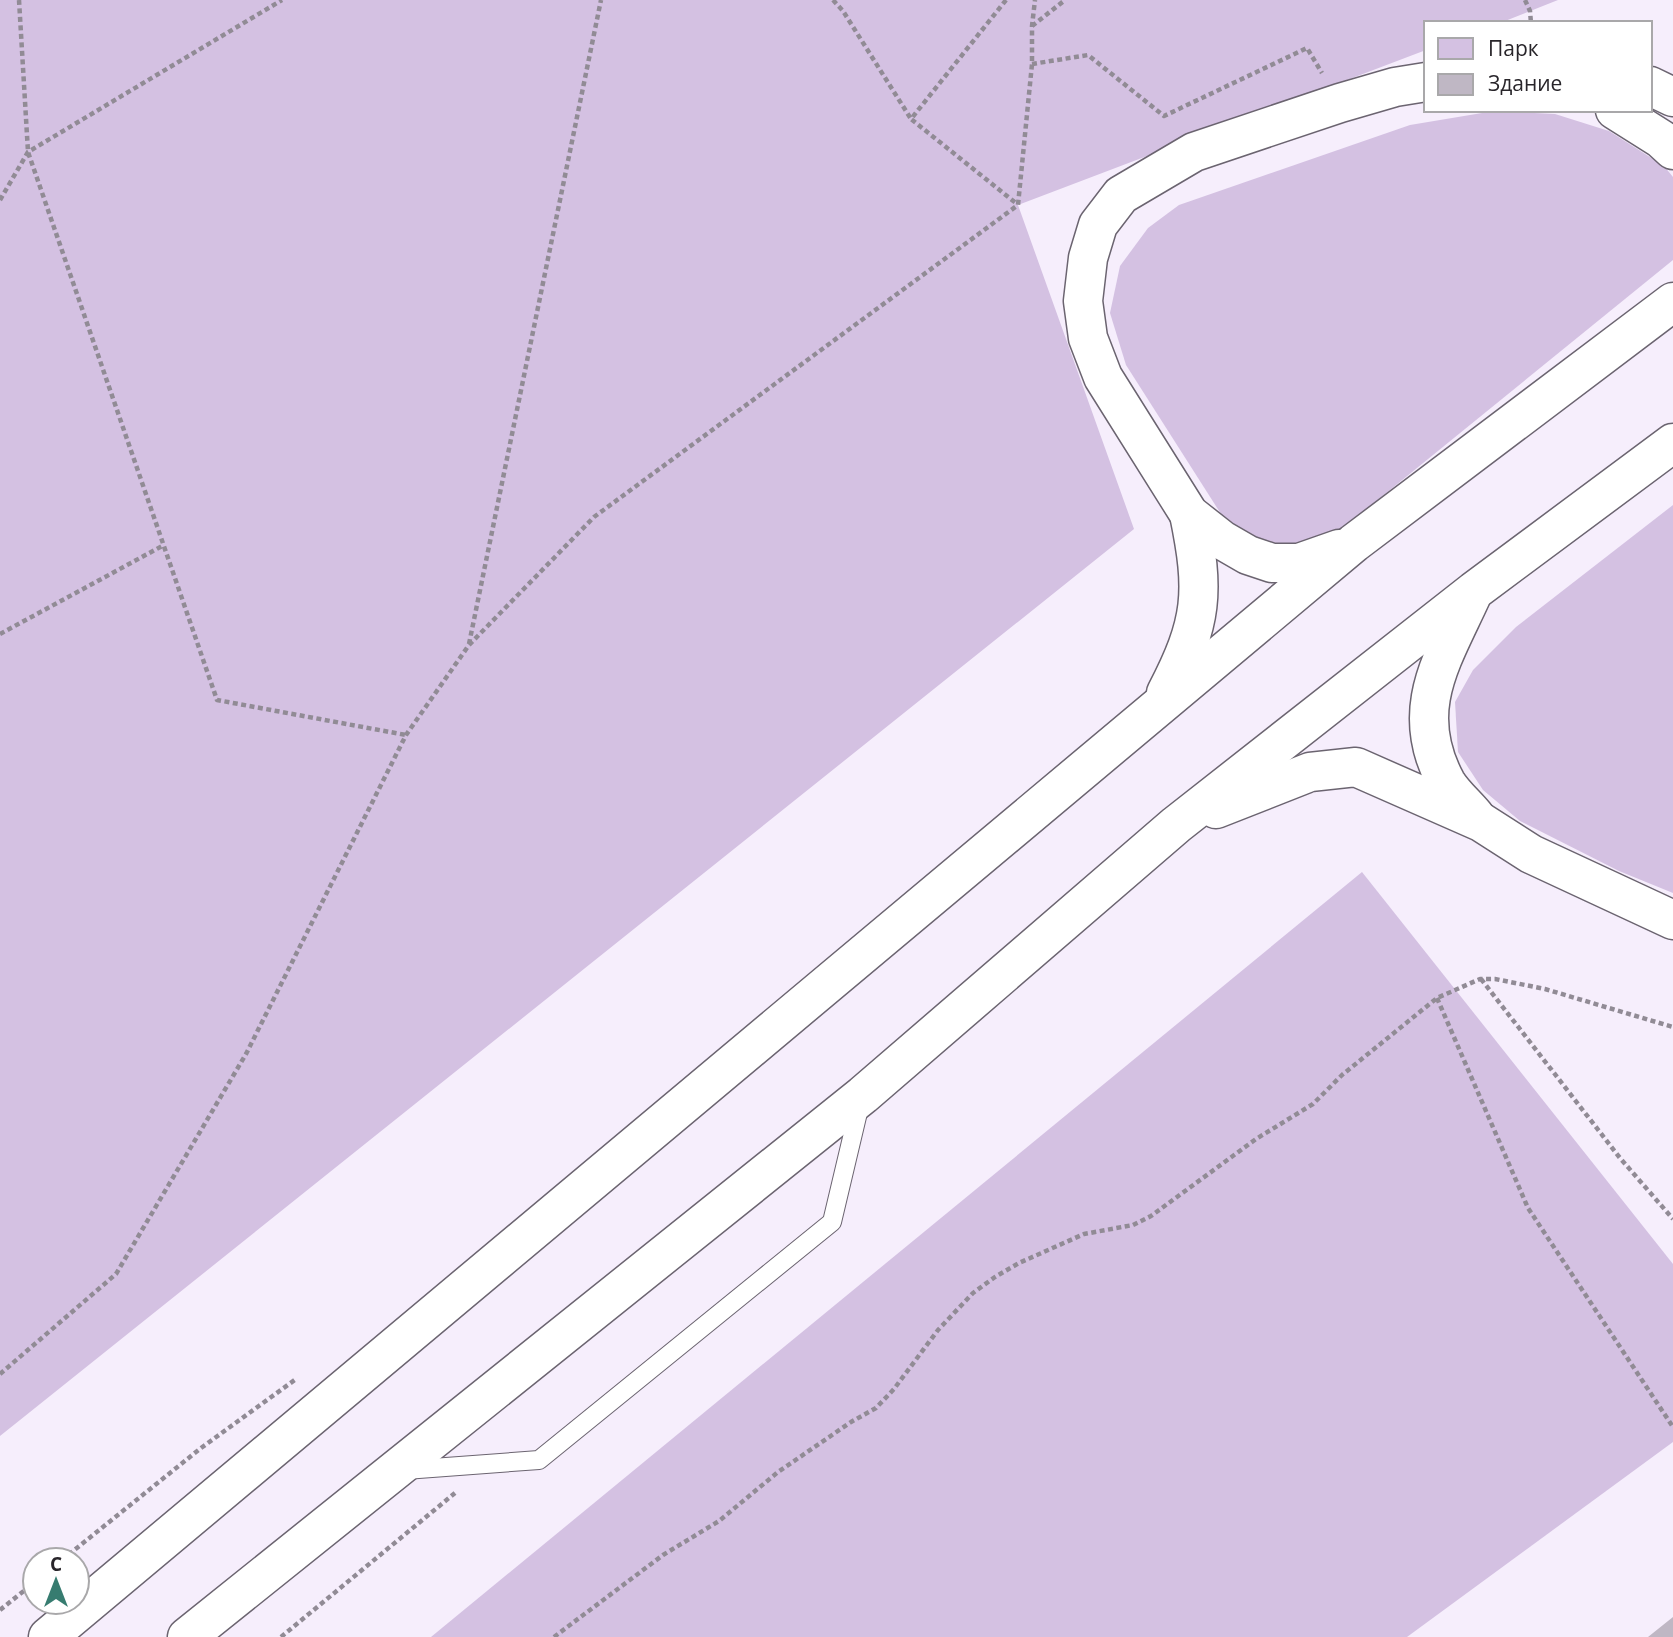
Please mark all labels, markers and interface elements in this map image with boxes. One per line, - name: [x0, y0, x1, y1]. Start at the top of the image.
- legend: [1424, 21, 1652, 112]
- text: Парк: [1488, 34, 1539, 62]
- text: Здание: [1488, 69, 1562, 97]
- north arrow: [21, 1546, 91, 1616]
- text: С: [50, 1551, 62, 1577]

